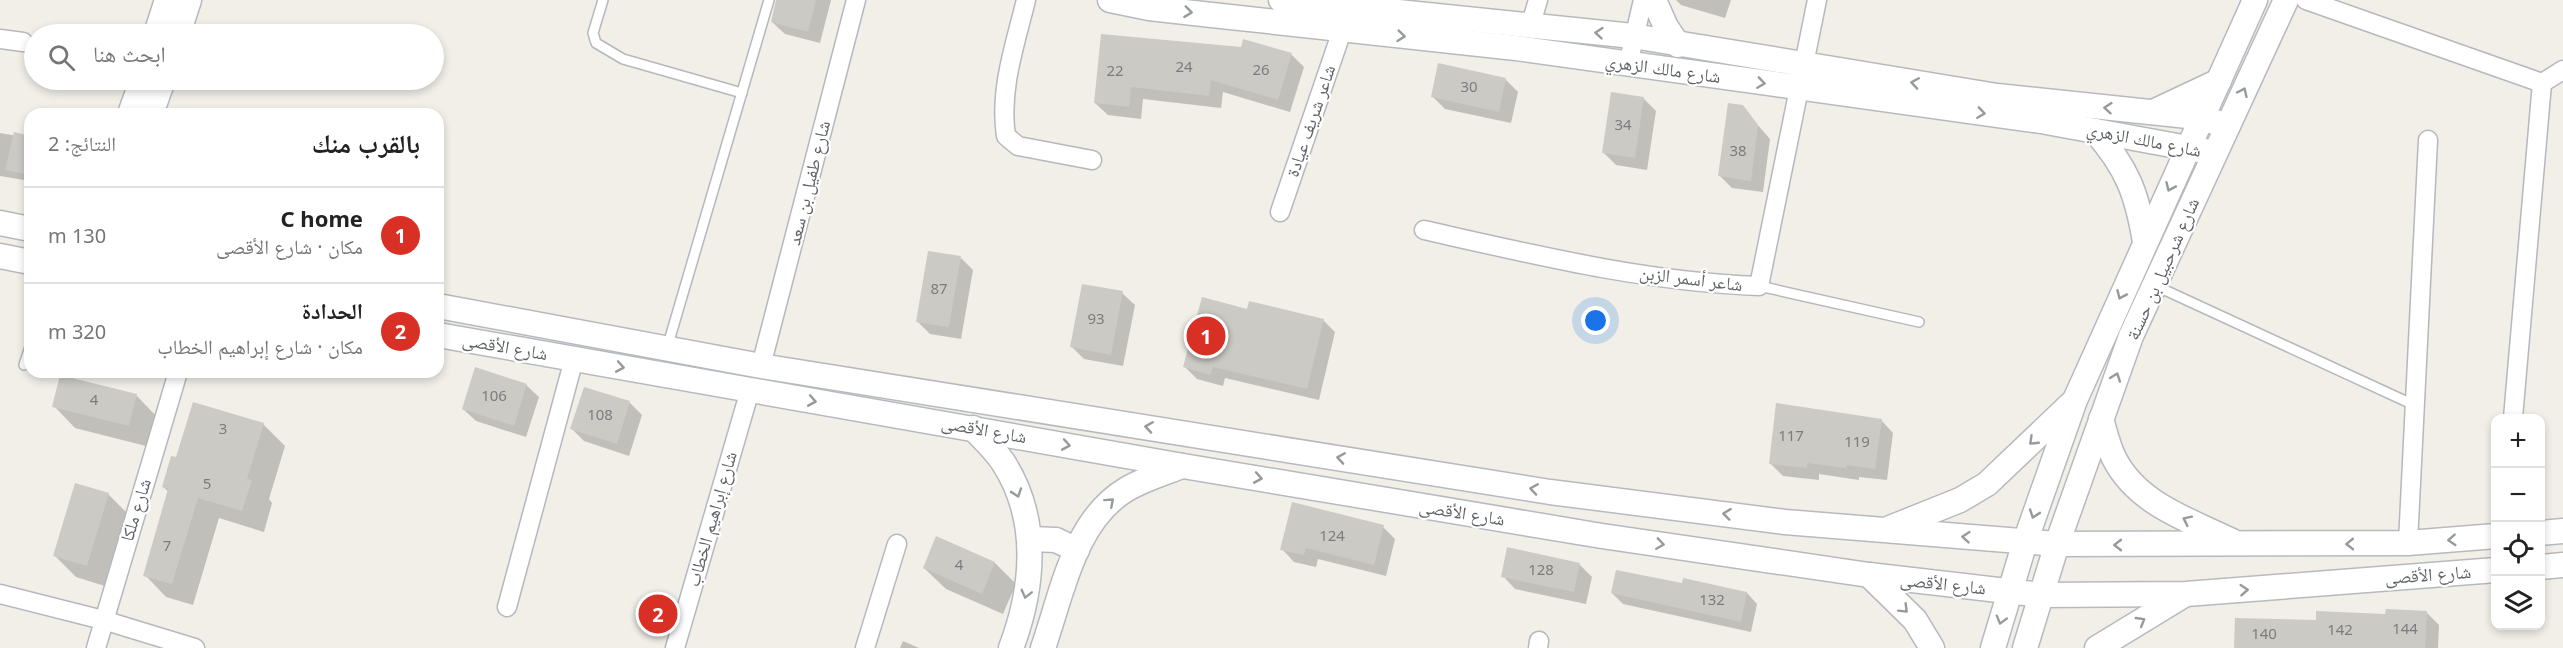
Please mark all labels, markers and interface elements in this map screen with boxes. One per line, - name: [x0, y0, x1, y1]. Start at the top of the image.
- one-way arrow: [1183, 5, 1193, 18]
- search box: [24, 24, 444, 90]
- one-way arrow: [1595, 27, 1604, 40]
- one-way arrow: [1396, 29, 1405, 42]
- text: ابحث هنا: [93, 38, 166, 68]
- icon: search: [45, 41, 78, 74]
- street label: شارع مالك الزهري: [1603, 48, 1722, 92]
- house number: 24: [1175, 56, 1193, 76]
- house number: 26: [1252, 59, 1270, 79]
- house number: 22: [1106, 60, 1124, 80]
- street label: شاعر شريف عيادة: [1280, 61, 1340, 180]
- house number: 30: [1460, 76, 1478, 96]
- one-way arrow: [1756, 76, 1765, 88]
- one-way arrow: [1910, 77, 1919, 89]
- one-way arrow: [2236, 87, 2248, 98]
- one-way arrow: [2103, 102, 2112, 115]
- one-way arrow: [1976, 107, 1985, 119]
- house number: 34: [1614, 114, 1632, 134]
- street label: شارع مالك الزهري: [2084, 116, 2204, 165]
- street label: شارع طفيل بن سعد: [781, 118, 835, 248]
- text: بالقرب منك: [312, 125, 420, 161]
- text: النتائج: 2: [48, 130, 116, 157]
- house number: 38: [1729, 140, 1747, 160]
- one-way arrow: [2165, 181, 2177, 192]
- street label: شارع شرحبيل بن حسنة: [2120, 194, 2204, 344]
- text: C home: [281, 203, 363, 233]
- text: 130 m: [48, 222, 106, 249]
- text: 1: [395, 222, 406, 249]
- text: مكان · شارع الأقصى: [216, 233, 363, 260]
- street label: شاعر أسمر الزبن: [1638, 260, 1744, 296]
- house number: 87: [930, 278, 948, 298]
- one-way arrow: [2117, 289, 2129, 300]
- text: الحدادة: [302, 295, 363, 325]
- your location: [1581, 306, 1610, 335]
- house number: 93: [1087, 308, 1105, 328]
- pin: 1: [1186, 314, 1226, 358]
- text: 320 m: [48, 318, 106, 345]
- text: 2: [395, 318, 406, 345]
- street label: شارع الأقصى: [461, 327, 550, 365]
- text: مكان · شارع إبراهيم الخطاب: [157, 333, 363, 360]
- one-way arrow: [614, 360, 624, 373]
- one-way arrow: [2109, 372, 2122, 383]
- house number: 106: [481, 385, 507, 405]
- house number: 4: [90, 389, 99, 409]
- one-way arrow: [806, 394, 816, 407]
- house number: 108: [587, 404, 613, 424]
- street label: شارع الأقصى: [940, 410, 1029, 448]
- map controls: [2491, 414, 2545, 630]
- button: +: [2491, 414, 2545, 468]
- house number: 3: [219, 418, 227, 438]
- one-way arrow: [1144, 421, 1154, 434]
- house number: 117: [1778, 425, 1804, 445]
- house number: 119: [1844, 431, 1870, 451]
- one-way arrow: [2029, 433, 2040, 444]
- one-way arrow: [1061, 438, 1071, 451]
- street label: شارع إبراهيم الخطاب: [680, 448, 743, 589]
- one-way arrow: [1337, 452, 1347, 465]
- button: −: [2491, 468, 2545, 522]
- one-way arrow: [1253, 472, 1263, 484]
- house number: 5: [203, 473, 211, 493]
- street label: شارع ملكا: [114, 475, 156, 544]
- one-way arrow: [1529, 483, 1539, 496]
- one-way arrow: [1010, 487, 1022, 498]
- street label: شارع الأقصى: [1418, 493, 1507, 531]
- one-way arrow: [1103, 498, 1114, 509]
- one-way arrow: [1723, 509, 1732, 521]
- one-way arrow: [2029, 509, 2042, 519]
- one-way arrow: [2183, 515, 2194, 527]
- button: locate: [2491, 522, 2545, 576]
- house number: 124: [1319, 525, 1345, 545]
- one-way arrow: [1962, 531, 1971, 544]
- one-way arrow: [2447, 533, 2456, 546]
- house number: 7: [163, 535, 171, 555]
- one-way arrow: [1655, 538, 1665, 550]
- one-way arrow: [2114, 538, 2123, 551]
- one-way arrow: [2345, 538, 2354, 550]
- house number: 4: [955, 554, 964, 574]
- house number: 128: [1528, 559, 1554, 579]
- street label: شارع الأقصى: [2384, 559, 2472, 589]
- street label: شارع الأقصى: [1899, 567, 1987, 599]
- button: layers: [2491, 576, 2545, 630]
- one-way arrow: [2240, 583, 2249, 596]
- one-way arrow: [1021, 589, 1034, 599]
- house number: 132: [1699, 589, 1725, 609]
- pin: 2: [638, 592, 678, 636]
- one-way arrow: [1897, 601, 1908, 612]
- one-way arrow: [1996, 614, 2008, 625]
- one-way arrow: [2135, 617, 2145, 629]
- house number: 144: [2392, 618, 2418, 638]
- house number: 142: [2327, 619, 2353, 639]
- house number: 140: [2251, 623, 2277, 643]

